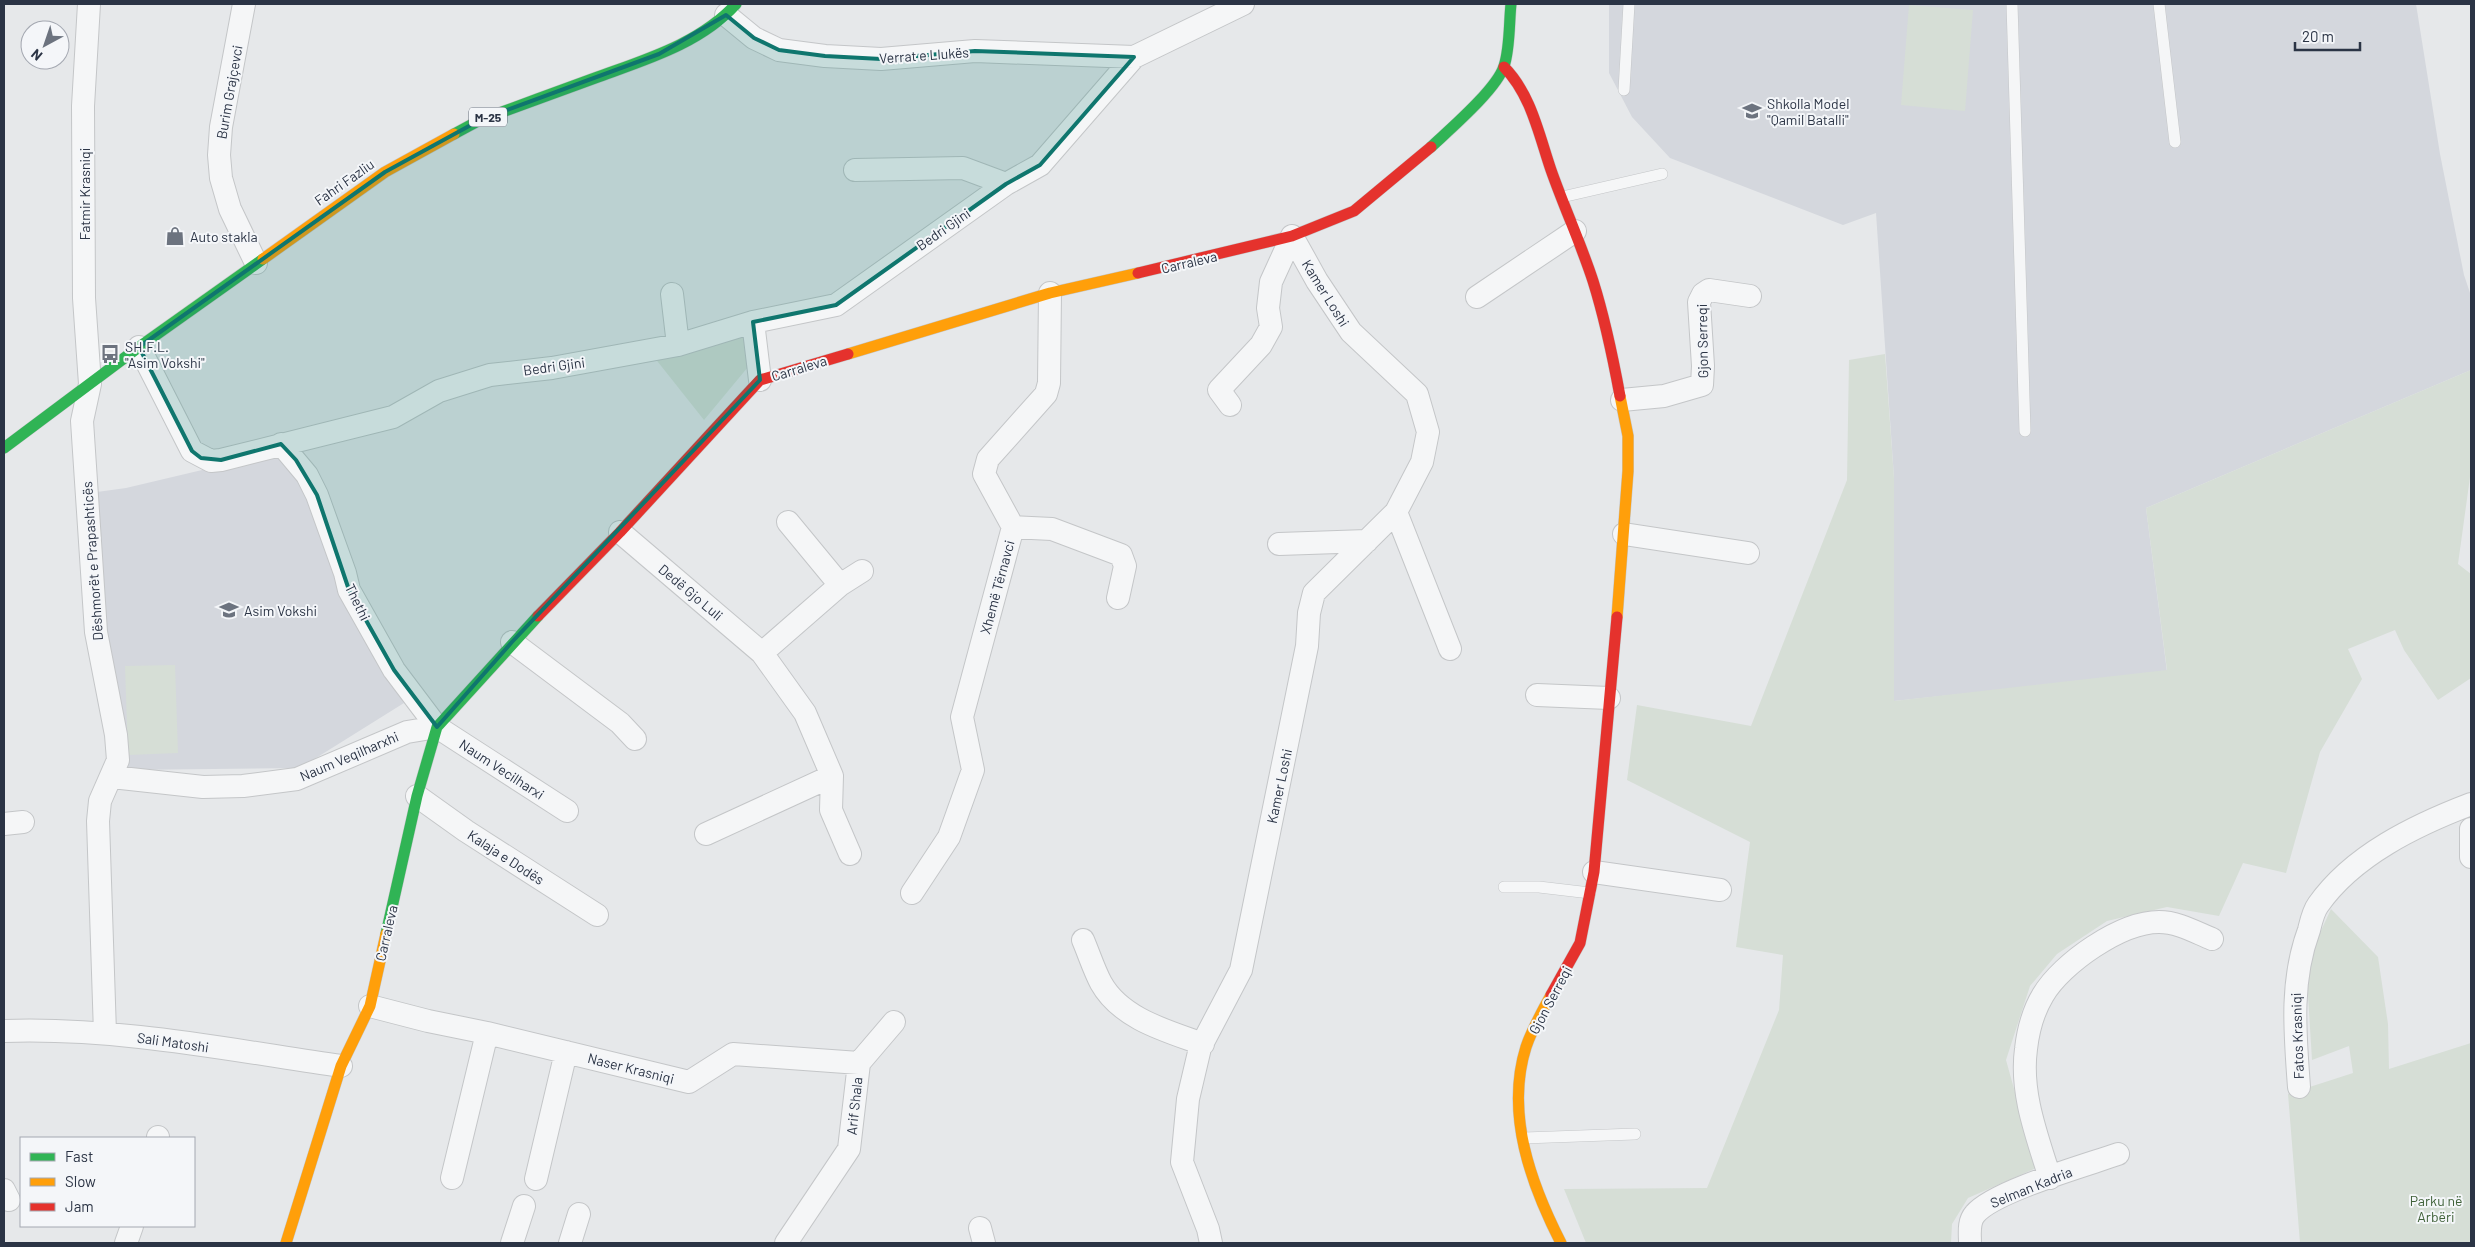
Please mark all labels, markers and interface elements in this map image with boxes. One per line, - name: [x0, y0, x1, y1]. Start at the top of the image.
- north arrow: [20, 20, 70, 70]
- scale bar: [2295, 20, 2360, 52]
- text: 20 m: [2302, 27, 2334, 45]
- street label: Verrat e Llukës: [879, 43, 970, 67]
- street label: Burim Grajçevci: [212, 44, 246, 140]
- text: N: [27, 46, 45, 65]
- place label: Shkolla Model "Qamil Batalli": [1767, 95, 1849, 128]
- school or university icon: Shkolla Model "Qamil Batalli": [1741, 100, 1763, 122]
- road number: M-25: [469, 108, 507, 126]
- street label: Fatmir Krasniqi: [76, 148, 93, 240]
- street label: Fahri Fazliu: [311, 155, 377, 209]
- street label: Bedri Gjini: [913, 204, 973, 254]
- shop icon: Auto stakla: [164, 225, 186, 247]
- place label: Auto stakla: [190, 228, 258, 245]
- street label: Carraleva: [1159, 247, 1219, 277]
- street label: Kamer Loshi: [1299, 256, 1353, 330]
- street label: Gjon Serreqi: [1693, 304, 1711, 378]
- place label: SH.F.L. "Asim Vokshi": [125, 338, 205, 371]
- bus stop icon: SH.F.L. "Asim Vokshi": [99, 343, 121, 365]
- street label: Carraleva: [769, 352, 829, 384]
- street label: Bedri Gjini: [522, 353, 586, 379]
- street label: Dëshmorët e Prapashticës: [78, 481, 106, 641]
- street label: Xhemë Tërnavci: [976, 538, 1018, 636]
- street label: Dedë Gjo Luli: [655, 560, 727, 624]
- street label: Thethi: [342, 581, 374, 623]
- school or university icon: Asim Vokshi: [218, 599, 240, 621]
- place label: Asim Vokshi: [244, 602, 317, 619]
- street label: Naum Veqilharxhi: [297, 728, 401, 784]
- street label: Naum Vecilharxi: [456, 735, 548, 803]
- street label: Kamer Loshi: [1263, 747, 1295, 825]
- street label: Kalaja e Dodës: [465, 826, 548, 888]
- street label: Carraleva: [371, 903, 401, 963]
- street label: Gjon Serreqi: [1525, 963, 1575, 1037]
- street label: Fatos Krasniqi: [2287, 992, 2307, 1080]
- street label: Sali Matoshi: [136, 1029, 210, 1055]
- street label: Naser Krasniqi: [586, 1049, 676, 1087]
- street label: Arif Shala: [843, 1076, 865, 1136]
- legend: [20, 1137, 195, 1227]
- text: Fast: [65, 1147, 93, 1165]
- street label: Selman Kadria: [1987, 1163, 2075, 1211]
- text: Slow: [65, 1172, 96, 1190]
- park label: Parku në Arbëri: [2410, 1192, 2462, 1225]
- text: Jam: [65, 1197, 94, 1215]

